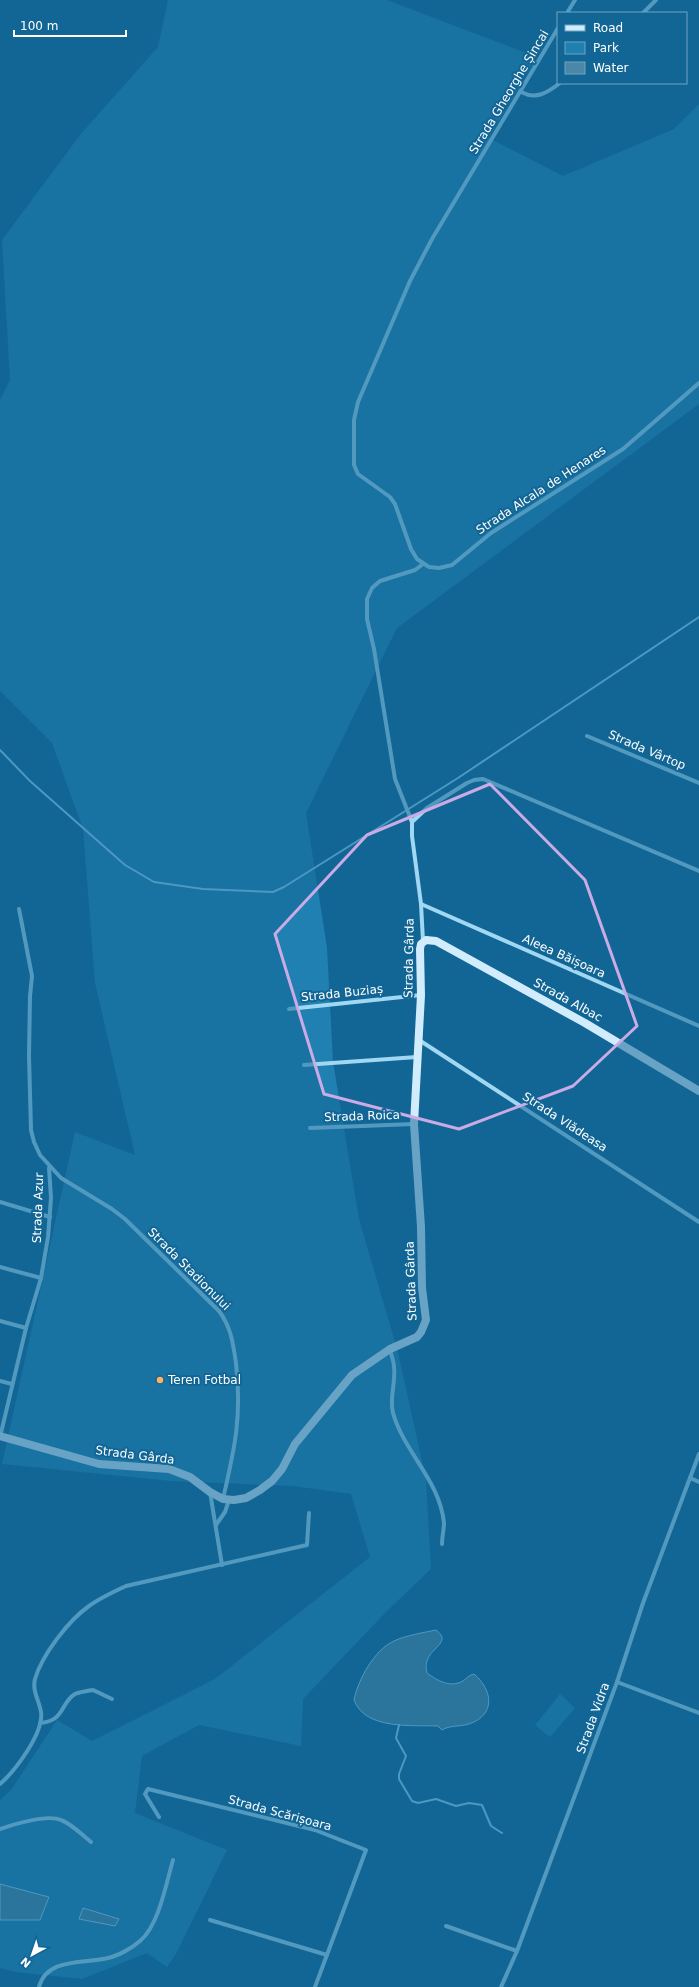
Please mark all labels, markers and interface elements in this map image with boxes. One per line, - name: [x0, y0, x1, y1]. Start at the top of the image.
- scale bar: [14, 12, 126, 38]
- legend: [557, 12, 687, 84]
- text: 100 m: [20, 19, 58, 33]
- text: Road: [593, 21, 623, 35]
- street label: Strada Gheorghe Șincai: [466, 28, 552, 156]
- text: Park: [593, 41, 619, 55]
- text: Water: [593, 61, 629, 75]
- street label: Strada Alcala de Henares: [474, 443, 608, 537]
- street label: Strada Vârtop: [606, 727, 688, 773]
- street label: Strada Gârda: [401, 918, 417, 998]
- street label: Aleea Băișoara: [520, 931, 608, 981]
- street label: Strada Albac: [531, 975, 605, 1025]
- street label: Strada Buziaș: [300, 982, 384, 1004]
- street label: Strada Vlădeasa: [520, 1089, 610, 1155]
- street label: Strada Roica: [324, 1108, 400, 1124]
- street label: Strada Azur: [30, 1172, 46, 1243]
- street label: Strada Stadionului: [145, 1225, 233, 1313]
- street label: Strada Gârda: [403, 1241, 419, 1321]
- place label: Teren Fotbal: [167, 1373, 241, 1387]
- marker: Teren Fotbal: [155, 1375, 165, 1385]
- street label: Strada Gârda: [95, 1443, 175, 1467]
- street label: Strada Vidra: [574, 1681, 612, 1755]
- street label: Strada Scărișoara: [227, 1792, 333, 1834]
- north arrow: [12, 1935, 52, 1975]
- text: N: [18, 1954, 34, 1970]

